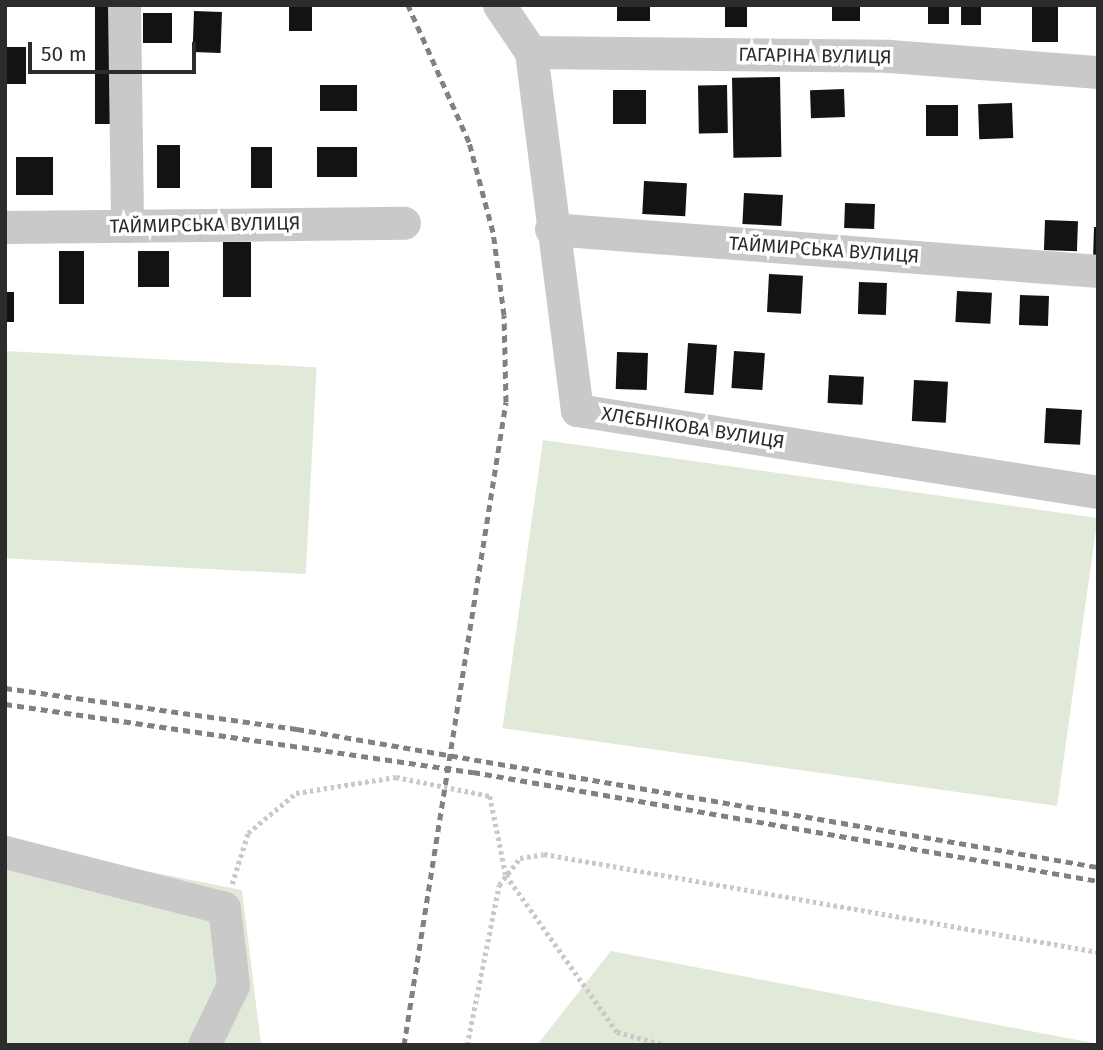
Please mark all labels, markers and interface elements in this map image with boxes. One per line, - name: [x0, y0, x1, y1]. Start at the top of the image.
- scale bar: [32, 28, 200, 72]
- text: 50 m: [41, 41, 87, 67]
- street label: ГАГАРІНА ВУЛИЦЯ: [738, 43, 892, 69]
- street label: ТАЙМИРСЬКА ВУЛИЦЯ: [109, 212, 301, 238]
- street label: ТАЙМИРСЬКА ВУЛИЦЯ: [728, 232, 920, 268]
- street label: ХЛЄБНІКОВА ВУЛИЦЯ: [600, 402, 786, 454]

